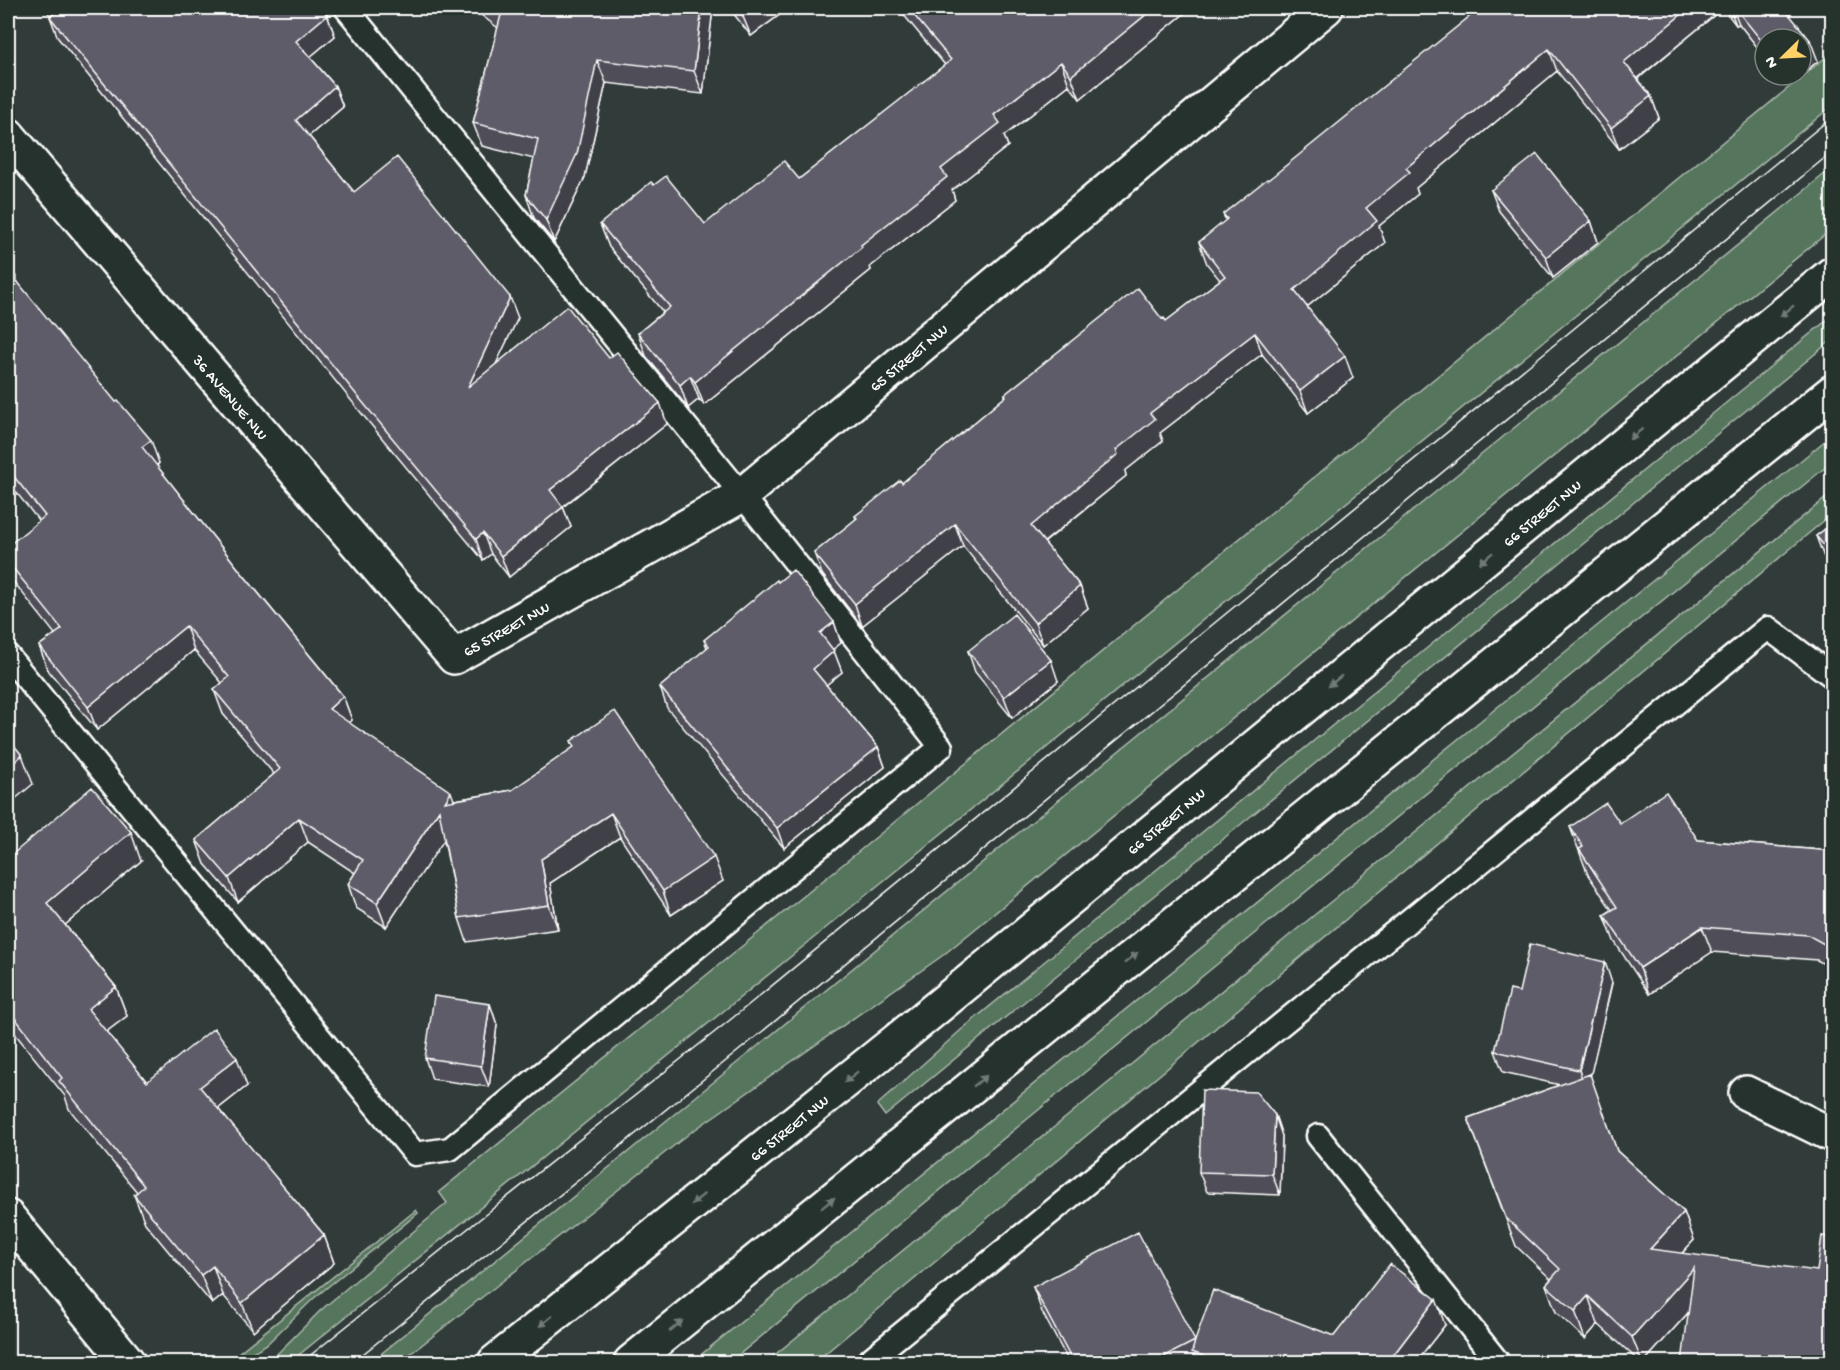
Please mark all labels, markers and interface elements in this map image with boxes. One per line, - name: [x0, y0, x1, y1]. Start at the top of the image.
- north arrow: [1753, 27, 1813, 87]
- text: N: [1761, 53, 1783, 70]
- one-way arrow: [1779, 304, 1795, 317]
- street label: 65 STREET NW: [867, 321, 953, 397]
- street label: 36 AVENUE NW: [186, 352, 271, 446]
- one-way arrow: [1629, 428, 1644, 440]
- street label: 66 STREET NW: [1500, 477, 1587, 553]
- one-way arrow: [1478, 551, 1493, 564]
- street label: 65 STREET NW: [461, 599, 554, 663]
- one-way arrow: [1327, 675, 1343, 688]
- street label: 66 STREET NW: [1125, 785, 1211, 861]
- one-way arrow: [1123, 952, 1139, 965]
- one-way arrow: [843, 1071, 858, 1083]
- one-way arrow: [972, 1075, 987, 1087]
- street label: 66 STREET NW: [747, 1092, 834, 1167]
- one-way arrow: [691, 1193, 706, 1205]
- one-way arrow: [820, 1197, 836, 1210]
- one-way arrow: [538, 1315, 554, 1328]
- one-way arrow: [668, 1319, 684, 1332]

